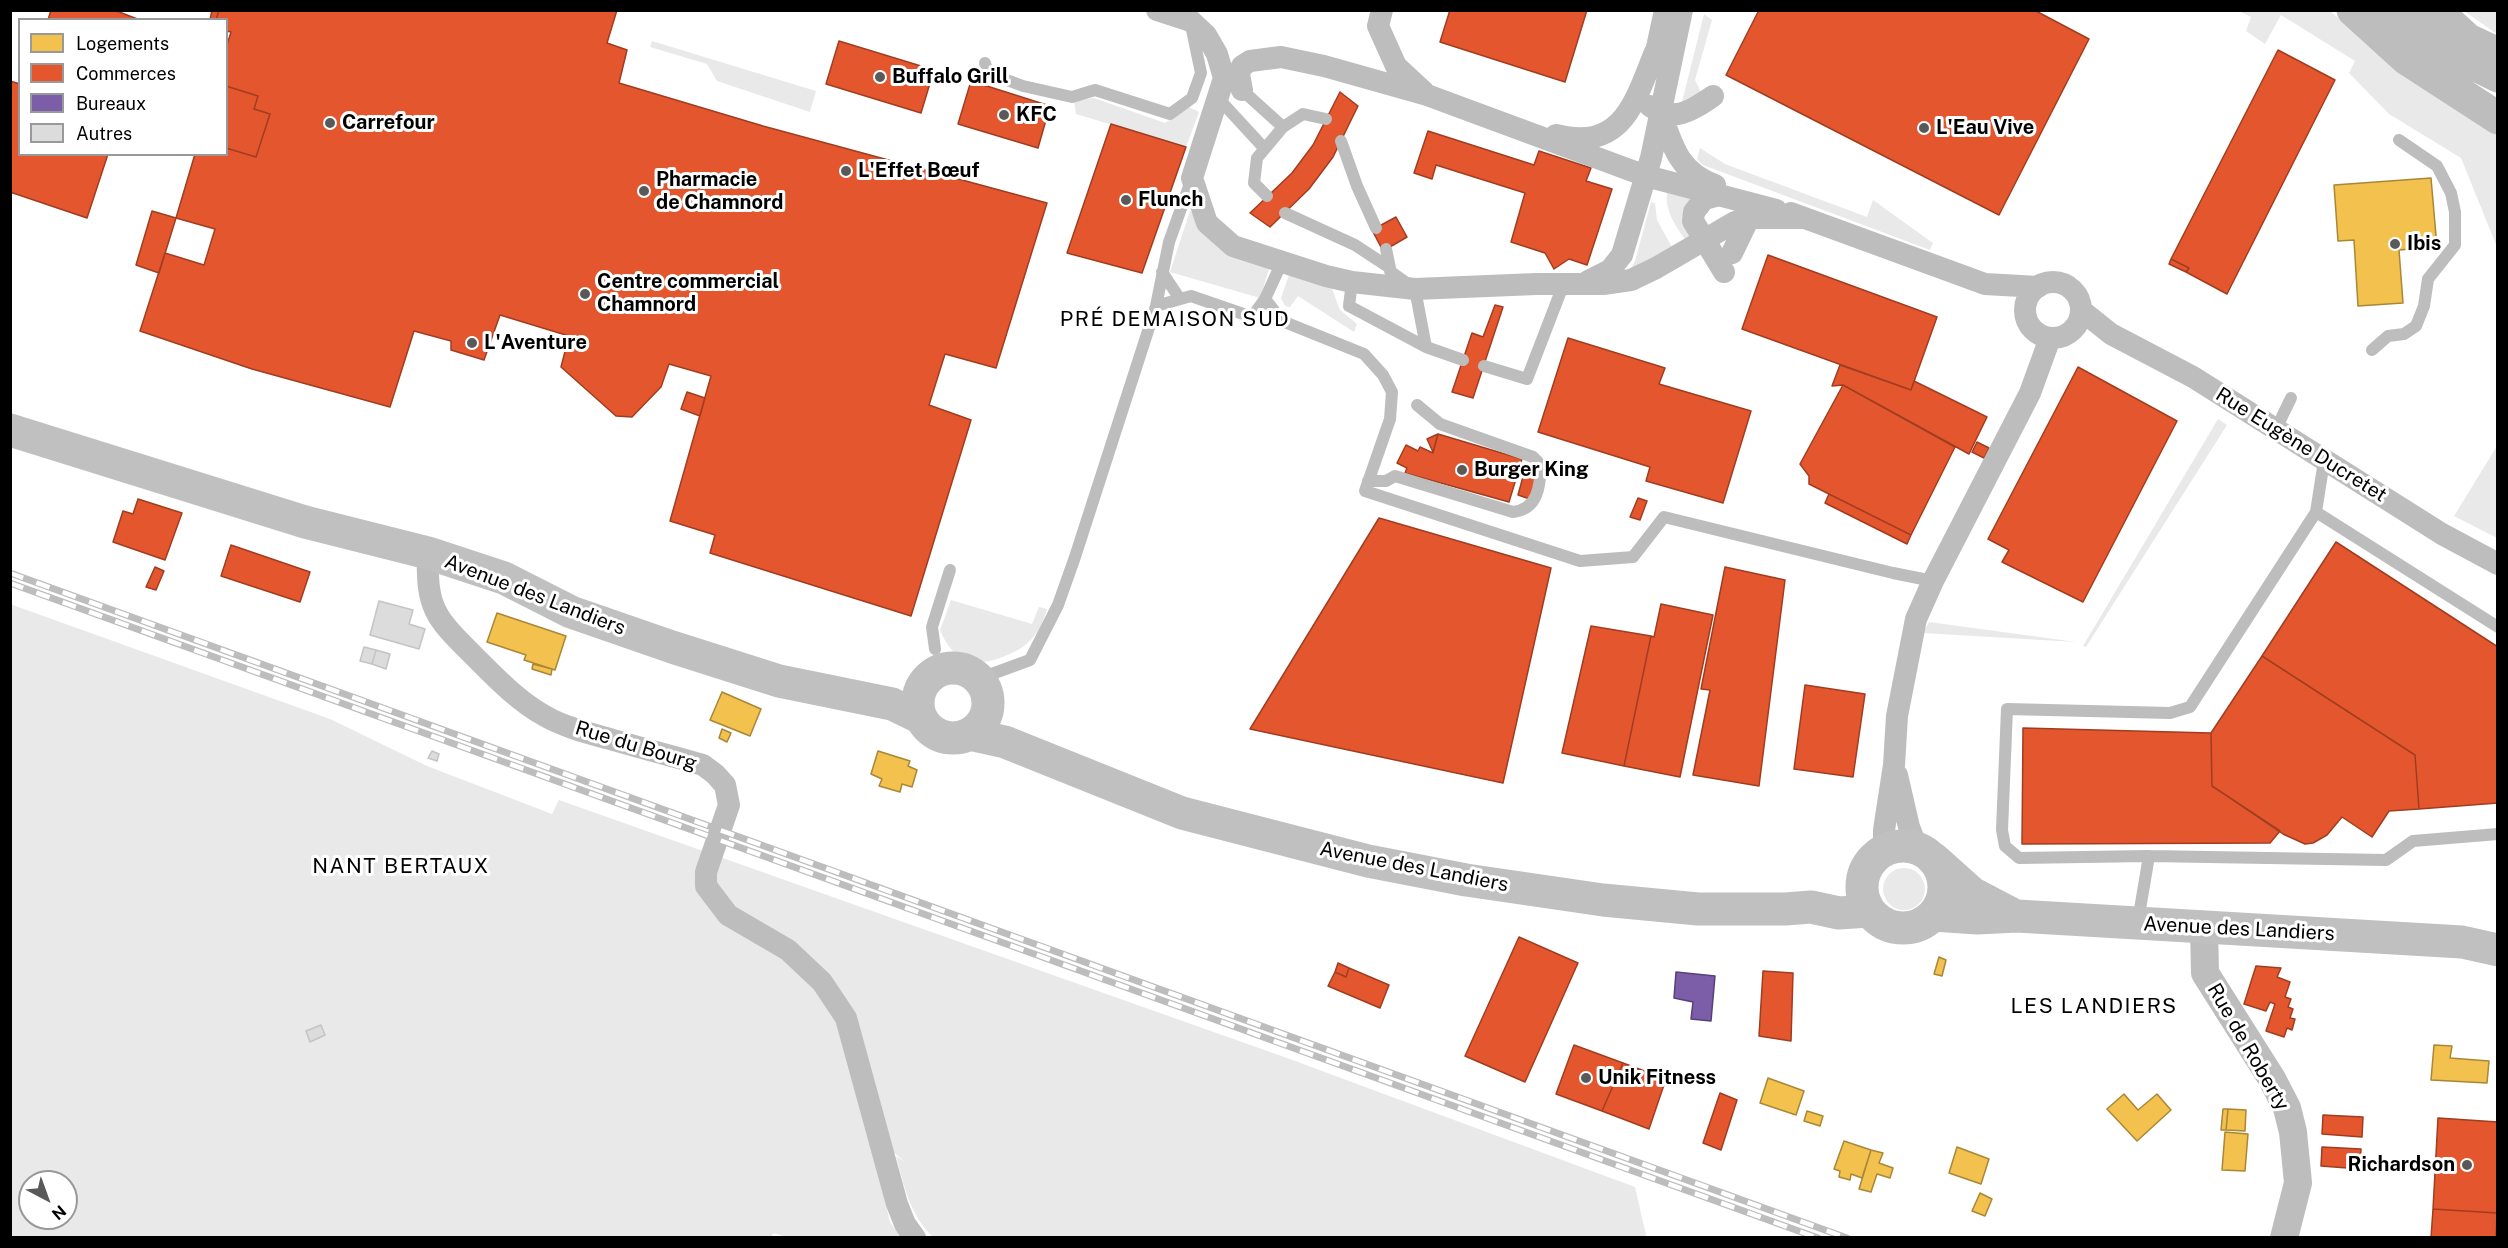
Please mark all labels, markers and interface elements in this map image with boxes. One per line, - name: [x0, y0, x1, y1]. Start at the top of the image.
- legend: [18, 18, 228, 156]
- text: Logements: [76, 33, 169, 54]
- text: Commerces: [76, 63, 176, 84]
- place label: Buffalo Grill: [892, 65, 1009, 89]
- marker: Buffalo Grill: [873, 70, 887, 84]
- text: Bureaux: [76, 93, 146, 114]
- place label: KFC: [1016, 103, 1057, 127]
- marker: KFC: [997, 108, 1011, 122]
- place label: Carrefour: [342, 111, 435, 135]
- marker: Carrefour: [323, 116, 337, 130]
- place label: L'Eau Vive: [1936, 116, 2034, 140]
- marker: L'Eau Vive: [1917, 121, 1931, 135]
- text: Autres: [76, 123, 132, 144]
- place label: L'Effet Bœuf: [858, 159, 979, 183]
- marker: L'Effet Bœuf: [839, 164, 853, 178]
- place label: Pharmacie de Chamnord: [656, 168, 783, 215]
- marker: Pharmacie de Chamnord: [637, 184, 651, 198]
- place label: Flunch: [1138, 188, 1203, 212]
- marker: Flunch: [1119, 193, 1133, 207]
- place label: Ibis: [2407, 232, 2441, 256]
- marker: Ibis: [2388, 237, 2402, 251]
- place label: Centre commercial Chamnord: [597, 270, 779, 317]
- marker: Centre commercial Chamnord: [578, 287, 592, 301]
- district label: PRÉ DEMAISON SUD: [1060, 307, 1290, 333]
- place label: L'Aventure: [484, 331, 587, 355]
- marker: L'Aventure: [465, 336, 479, 350]
- street label: Rue Eugène Ducretet: [2211, 383, 2391, 507]
- place label: Burger King: [1474, 458, 1588, 482]
- marker: Burger King: [1455, 463, 1469, 477]
- street label: Avenue des Landiers: [441, 549, 629, 641]
- street label: Rue du Bourg: [572, 716, 700, 776]
- street label: Avenue des Landiers: [1318, 837, 1510, 897]
- district label: NANT BERTAUX: [312, 854, 490, 880]
- street label: Avenue des Landiers: [2143, 912, 2335, 946]
- street label: Rue de Roberty: [2202, 979, 2294, 1115]
- district label: LES LANDIERS: [2010, 994, 2178, 1020]
- place label: Unik Fitness: [1598, 1066, 1716, 1090]
- marker: Unik Fitness: [1579, 1071, 1593, 1085]
- place label: Richardson: [2348, 1153, 2455, 1177]
- marker: Richardson: [2460, 1158, 2474, 1172]
- north arrow: [18, 1170, 78, 1230]
- text: N: [48, 1201, 70, 1224]

